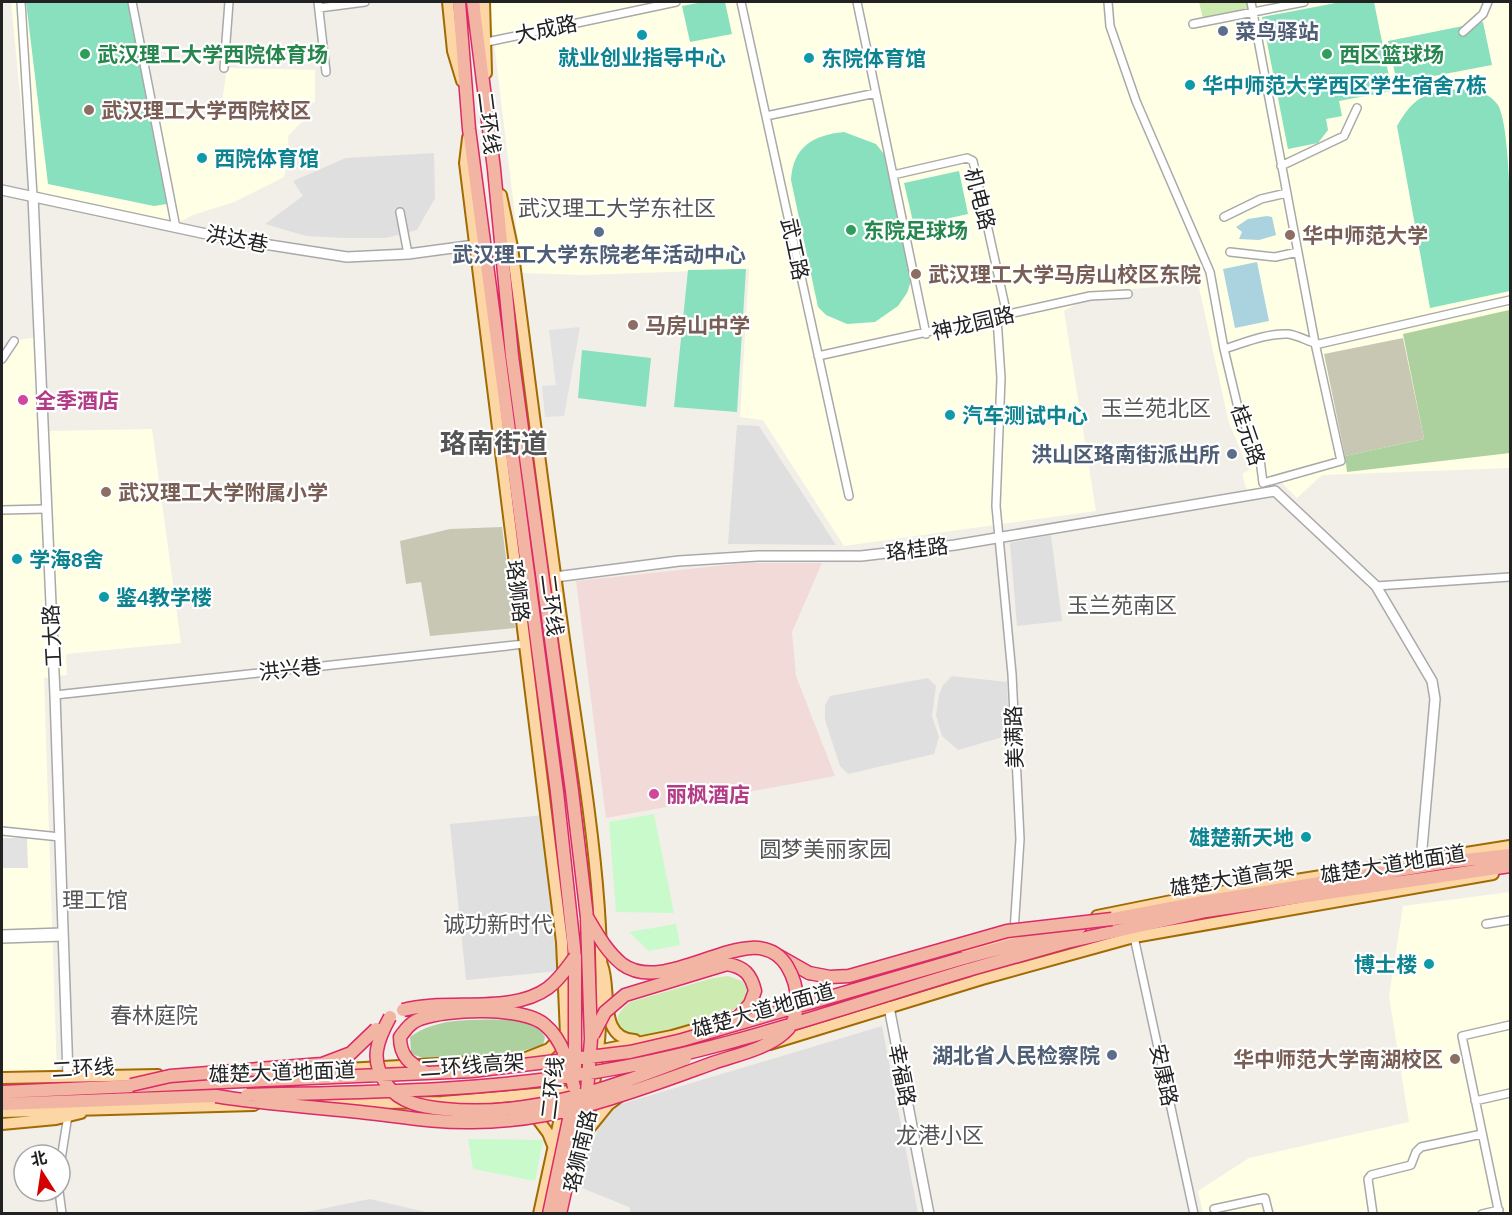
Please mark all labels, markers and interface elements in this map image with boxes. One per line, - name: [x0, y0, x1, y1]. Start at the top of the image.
- street label: 大成路: [513, 11, 579, 47]
- place label: 菜鸟驿站: [1235, 20, 1319, 43]
- marker: 菜鸟驿站: [1216, 24, 1230, 38]
- marker: 就业创业指导中心: [635, 28, 649, 42]
- place label: 武汉理工大学西院体育场: [97, 43, 328, 66]
- place label: 西区篮球场: [1339, 43, 1444, 66]
- place label: 就业创业指导中心: [558, 46, 726, 69]
- marker: 武汉理工大学西院体育场: [78, 47, 92, 61]
- place label: 东院体育馆: [821, 47, 926, 70]
- marker: 西区篮球场: [1320, 47, 1334, 61]
- marker: 东院体育馆: [802, 51, 816, 65]
- place label: 华中师范大学西区学生宿舍7栋: [1202, 74, 1487, 97]
- marker: 华中师范大学西区学生宿舍7栋: [1183, 78, 1197, 92]
- street label: 二环线: [474, 90, 504, 156]
- place label: 武汉理工大学西院校区: [101, 99, 311, 122]
- marker: 武汉理工大学西院校区: [82, 103, 96, 117]
- place label: 西院体育馆: [214, 147, 319, 170]
- marker: 西院体育馆: [195, 151, 209, 165]
- street label: 机电路: [961, 166, 999, 232]
- district label: 武汉理工大学东社区: [518, 196, 716, 221]
- street label: 武工路: [777, 216, 813, 282]
- place label: 东院足球场: [863, 219, 968, 242]
- street label: 洪达巷: [204, 222, 270, 256]
- marker: 东院足球场: [844, 223, 858, 237]
- place label: 华中师范大学: [1302, 224, 1428, 247]
- marker: 武汉理工大学东院老年活动中心: [592, 225, 606, 239]
- marker: 华中师范大学: [1283, 228, 1297, 242]
- place label: 武汉理工大学东院老年活动中心: [452, 243, 746, 266]
- place label: 武汉理工大学马房山校区东院: [928, 263, 1201, 286]
- marker: 武汉理工大学马房山校区东院: [909, 267, 923, 281]
- street label: 神龙园路: [929, 302, 1017, 344]
- place label: 马房山中学: [645, 314, 750, 337]
- marker: 马房山中学: [626, 318, 640, 332]
- place label: 全季酒店: [35, 389, 119, 412]
- marker: 全季酒店: [16, 393, 30, 407]
- district label: 玉兰苑北区: [1101, 396, 1211, 421]
- street label: 桂元路: [1227, 401, 1269, 469]
- place label: 汽车测试中心: [962, 404, 1088, 427]
- marker: 汽车测试中心: [943, 408, 957, 422]
- district label: 珞南街道: [440, 429, 548, 459]
- place label: 洪山区珞南街派出所: [1031, 443, 1220, 466]
- marker: 洪山区珞南街派出所: [1225, 447, 1239, 461]
- place label: 武汉理工大学附属小学: [118, 481, 328, 504]
- marker: 武汉理工大学附属小学: [99, 485, 113, 499]
- street label: 珞桂路: [884, 534, 950, 564]
- place label: 学海8舍: [29, 548, 104, 571]
- marker: 学海8舍: [10, 552, 24, 566]
- street label: 珞狮路: [503, 558, 533, 624]
- street label: 二环线: [537, 572, 567, 638]
- place label: 鉴4教学楼: [116, 586, 212, 609]
- marker: 鉴4教学楼: [97, 590, 111, 604]
- district label: 玉兰苑南区: [1067, 593, 1177, 618]
- street label: 工大路: [39, 604, 65, 668]
- street label: 洪兴巷: [257, 654, 323, 684]
- street label: 美满路: [1001, 705, 1027, 769]
- place label: 丽枫酒店: [666, 783, 750, 806]
- marker: 丽枫酒店: [647, 787, 661, 801]
- place label: 雄楚新天地: [1189, 826, 1294, 849]
- marker: 雄楚新天地: [1299, 830, 1313, 844]
- district label: 圆梦美丽家园: [759, 837, 891, 862]
- street label: 雄楚大道地面道: [1319, 841, 1467, 887]
- street label: 雄楚大道高架: [1168, 856, 1296, 900]
- district label: 理工馆: [62, 888, 128, 913]
- district label: 诚功新时代: [443, 912, 553, 937]
- place label: 博士楼: [1354, 953, 1417, 976]
- marker: 博士楼: [1422, 957, 1436, 971]
- street label: 雄楚大道地面道: [689, 979, 837, 1041]
- district label: 春林庭院: [110, 1003, 198, 1028]
- street label: 幸福路: [885, 1042, 919, 1108]
- street label: 安康路: [1146, 1042, 1182, 1108]
- place label: 湖北省人民检察院: [932, 1044, 1100, 1067]
- marker: 湖北省人民检察院: [1105, 1048, 1119, 1062]
- place label: 华中师范大学南湖校区: [1233, 1048, 1443, 1071]
- street label: 二环线高架: [419, 1050, 525, 1080]
- marker: 华中师范大学南湖校区: [1448, 1052, 1462, 1066]
- street label: 二环线: [51, 1055, 115, 1081]
- street label: 二环线: [537, 1055, 567, 1121]
- street label: 雄楚大道地面道: [208, 1058, 356, 1086]
- street label: 珞狮南路: [559, 1107, 601, 1195]
- district label: 龙港小区: [896, 1123, 984, 1148]
- north arrow: [12, 1143, 72, 1203]
- text: 北: [29, 1149, 49, 1169]

